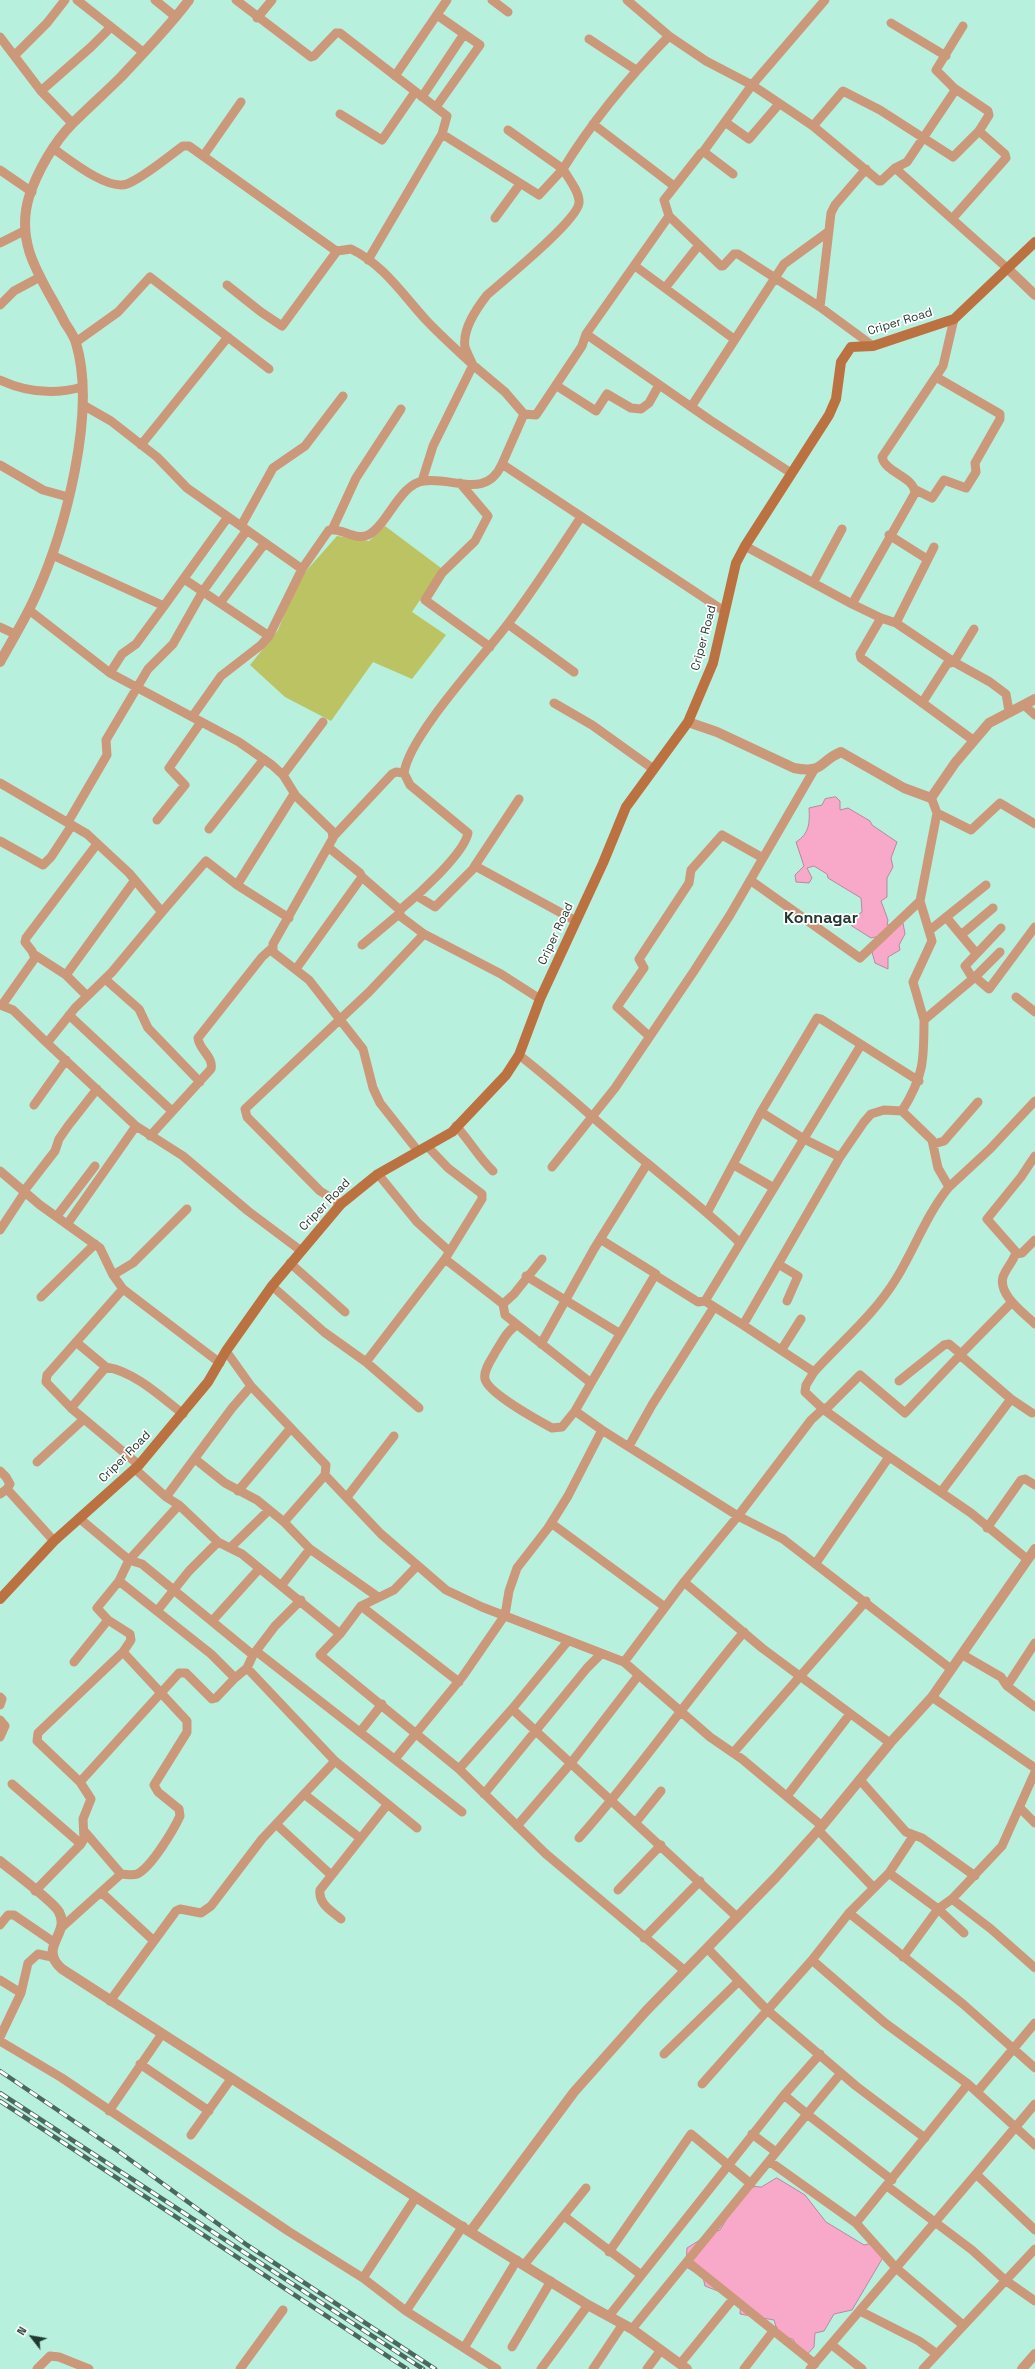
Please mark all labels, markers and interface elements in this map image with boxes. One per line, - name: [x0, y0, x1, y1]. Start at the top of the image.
- street label: Criper Road: [866, 305, 934, 339]
- street label: Criper Road: [688, 604, 720, 672]
- street label: Criper Road: [535, 901, 577, 967]
- district label: Konnagar: [784, 909, 858, 929]
- street label: Criper Road: [297, 1176, 353, 1234]
- street label: Criper Road: [96, 1428, 154, 1486]
- north arrow: [12, 2317, 52, 2357]
- text: N: [14, 2324, 30, 2338]

